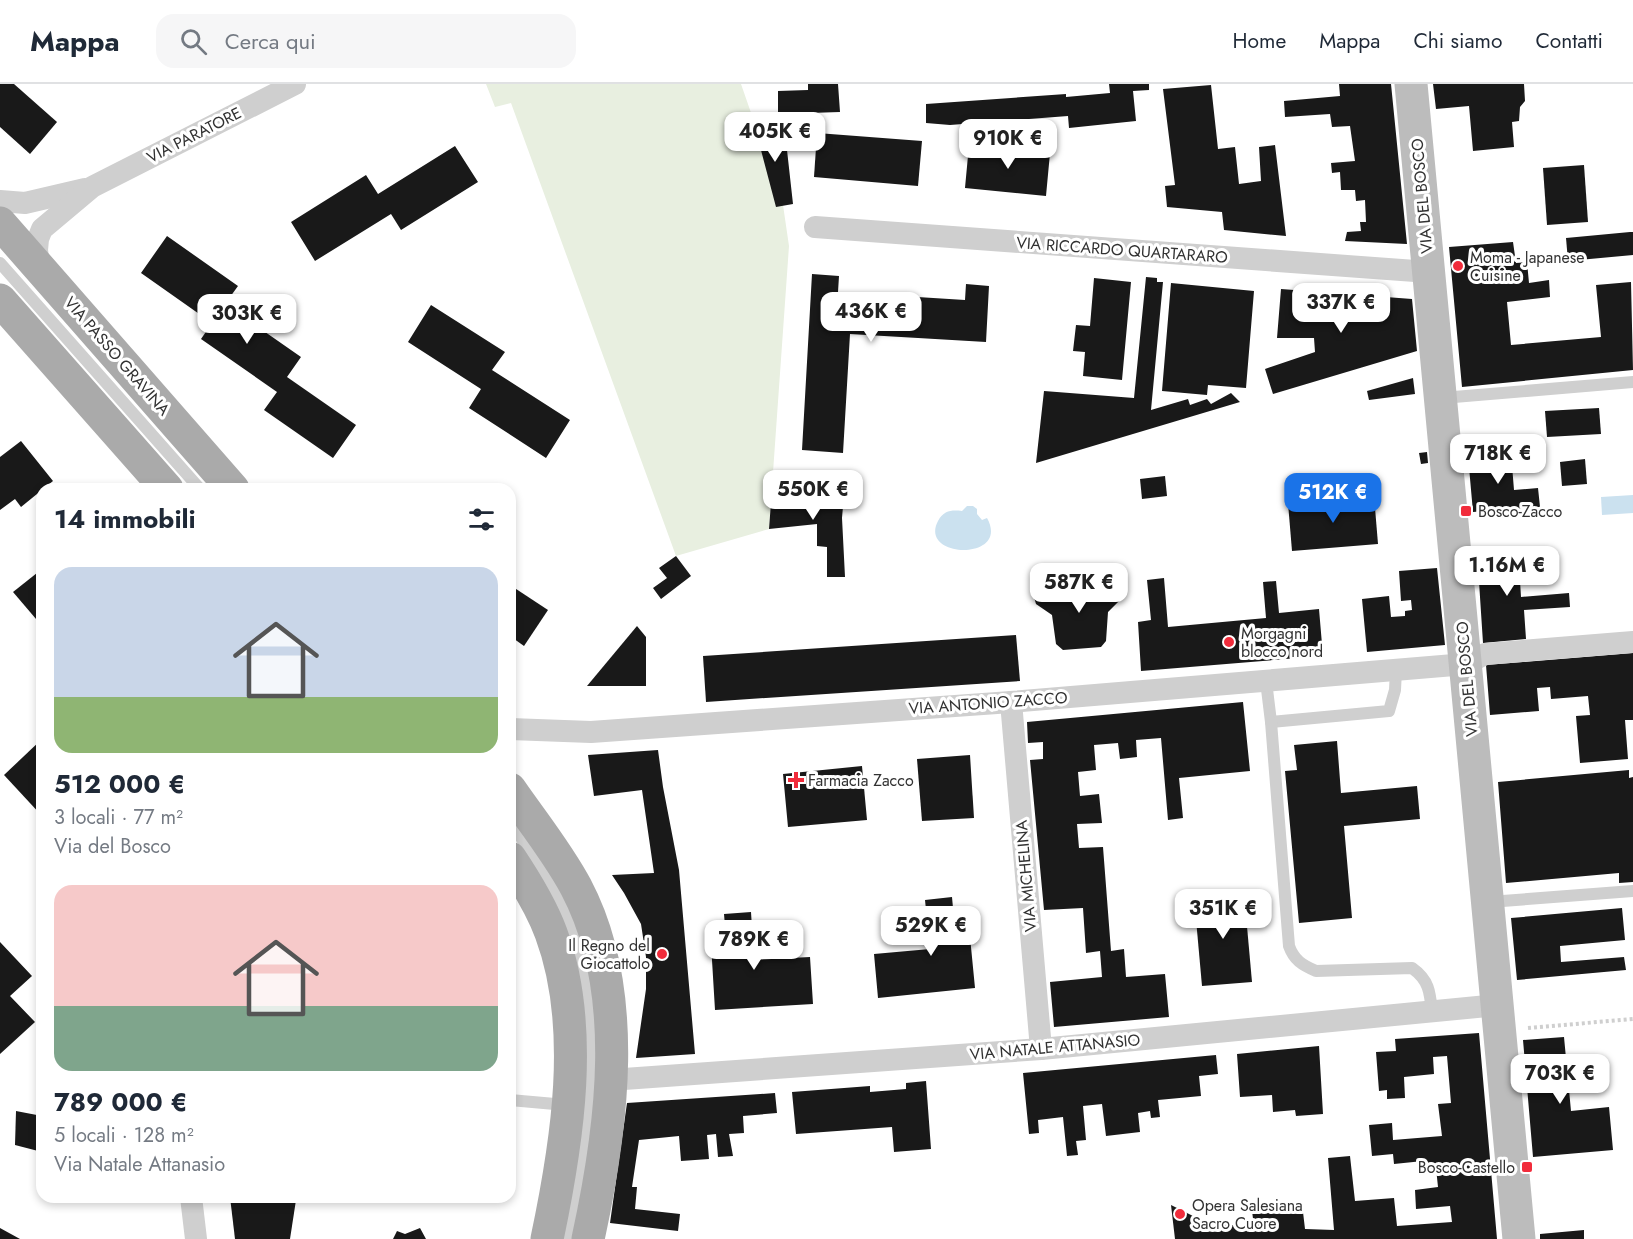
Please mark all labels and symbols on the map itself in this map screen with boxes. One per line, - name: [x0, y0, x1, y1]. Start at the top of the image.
- street label: VIA PARATORE: [143, 101, 245, 169]
- pin: 405K €: [726, 112, 824, 163]
- pin: 910K €: [959, 119, 1057, 170]
- street label: VIA DEL BOSCO: [1406, 137, 1438, 255]
- street label: VIA RICCARDO QUARTARARO: [1015, 231, 1229, 269]
- place label: Moma - Japanese Cuisine: [1470, 246, 1585, 287]
- marker: Moma - Japanese Cuisine: [1451, 259, 1465, 273]
- pin: 337K €: [1292, 283, 1390, 334]
- street label: VIA PASSO GRAVINA: [59, 292, 175, 421]
- pin: 436K €: [822, 292, 920, 343]
- pin: 303K €: [198, 294, 296, 345]
- pin: 718K €: [1449, 434, 1547, 485]
- pin: 550K €: [764, 470, 862, 521]
- pin: 512K €: [1284, 473, 1382, 524]
- place label: Bosco-Zacco: [1478, 500, 1563, 523]
- marker: Bosco-Zacco: [1459, 504, 1473, 518]
- pin: 1.16M €: [1452, 546, 1562, 597]
- pin: 587K €: [1030, 563, 1128, 614]
- street label: VIA DEL BOSCO: [1451, 620, 1483, 738]
- place label: Morgagni blocco nord: [1241, 622, 1323, 663]
- marker: Morgagni blocco nord: [1222, 635, 1236, 649]
- street label: VIA ANTONIO ZACCO: [908, 686, 1068, 720]
- place label: Farmacia Zacco: [808, 769, 914, 792]
- marker: Farmacia Zacco: [789, 773, 803, 787]
- street label: VIA MICHELINA: [1010, 819, 1042, 933]
- pin: 351K €: [1174, 889, 1272, 940]
- pin: 529K €: [882, 906, 980, 957]
- pin: 789K €: [705, 920, 803, 971]
- place label: Il Regno del Giocattolo: [568, 934, 650, 975]
- marker: Il Regno del Giocattolo: [655, 947, 669, 961]
- street label: VIA NATALE ATTANASIO: [969, 1028, 1141, 1066]
- pin: 703K €: [1511, 1054, 1609, 1105]
- place label: Bosco-Castello: [1418, 1156, 1515, 1179]
- marker: Bosco-Castello: [1520, 1160, 1534, 1174]
- place label: Opera Salesiana Sacro Cuore: [1192, 1194, 1303, 1235]
- marker: Opera Salesiana Sacro Cuore: [1173, 1207, 1187, 1221]

